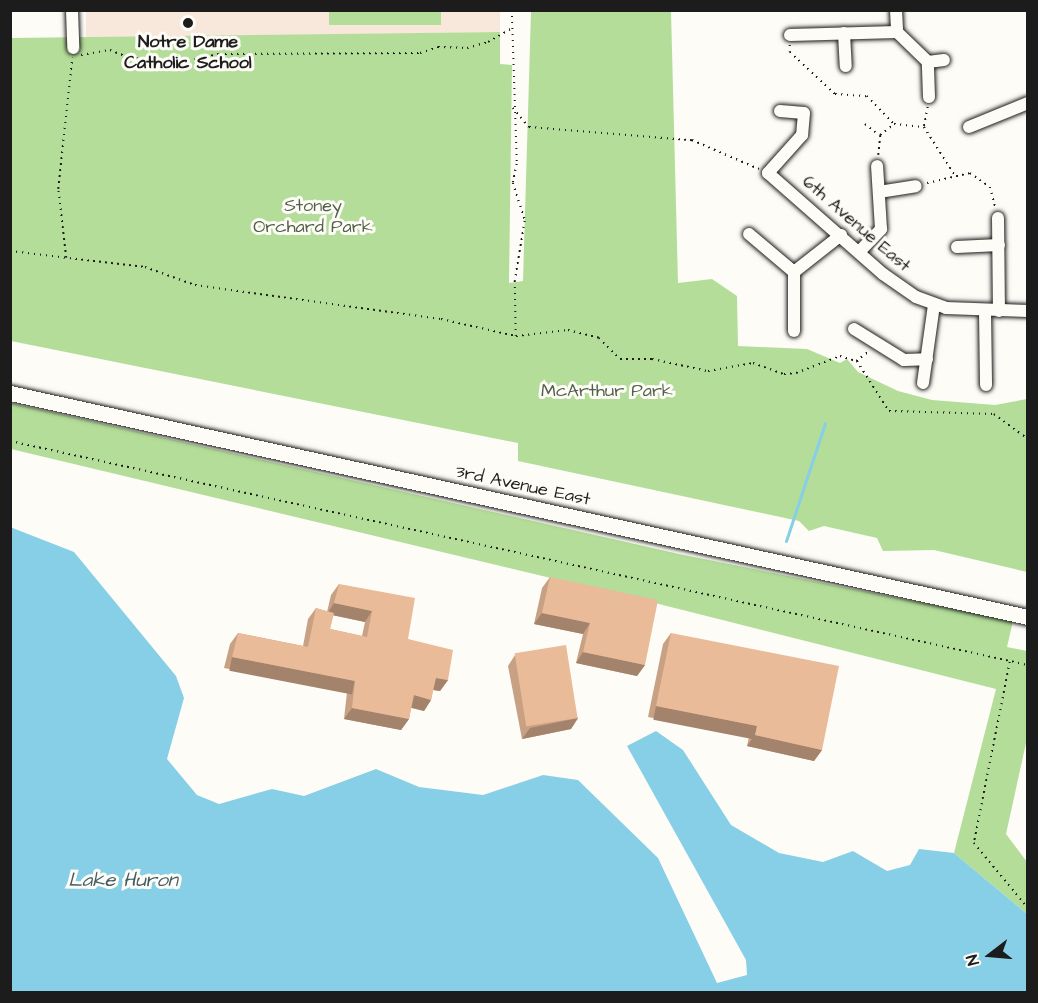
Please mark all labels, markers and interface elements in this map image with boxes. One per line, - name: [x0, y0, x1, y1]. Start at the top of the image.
- marker: Notre Dame Catholic School: [181, 16, 195, 30]
- place label: Notre Dame Catholic School: [124, 32, 252, 74]
- street label: 6th Avenue East: [797, 171, 915, 277]
- park label: Stoney Orchard Park: [253, 196, 373, 238]
- park label: McArthur Park: [541, 380, 673, 402]
- street label: 3rd Avenue East: [454, 461, 592, 511]
- water label: Lake Huron: [68, 868, 178, 892]
- north arrow: [960, 925, 1020, 985]
- text: N: [961, 952, 985, 968]

